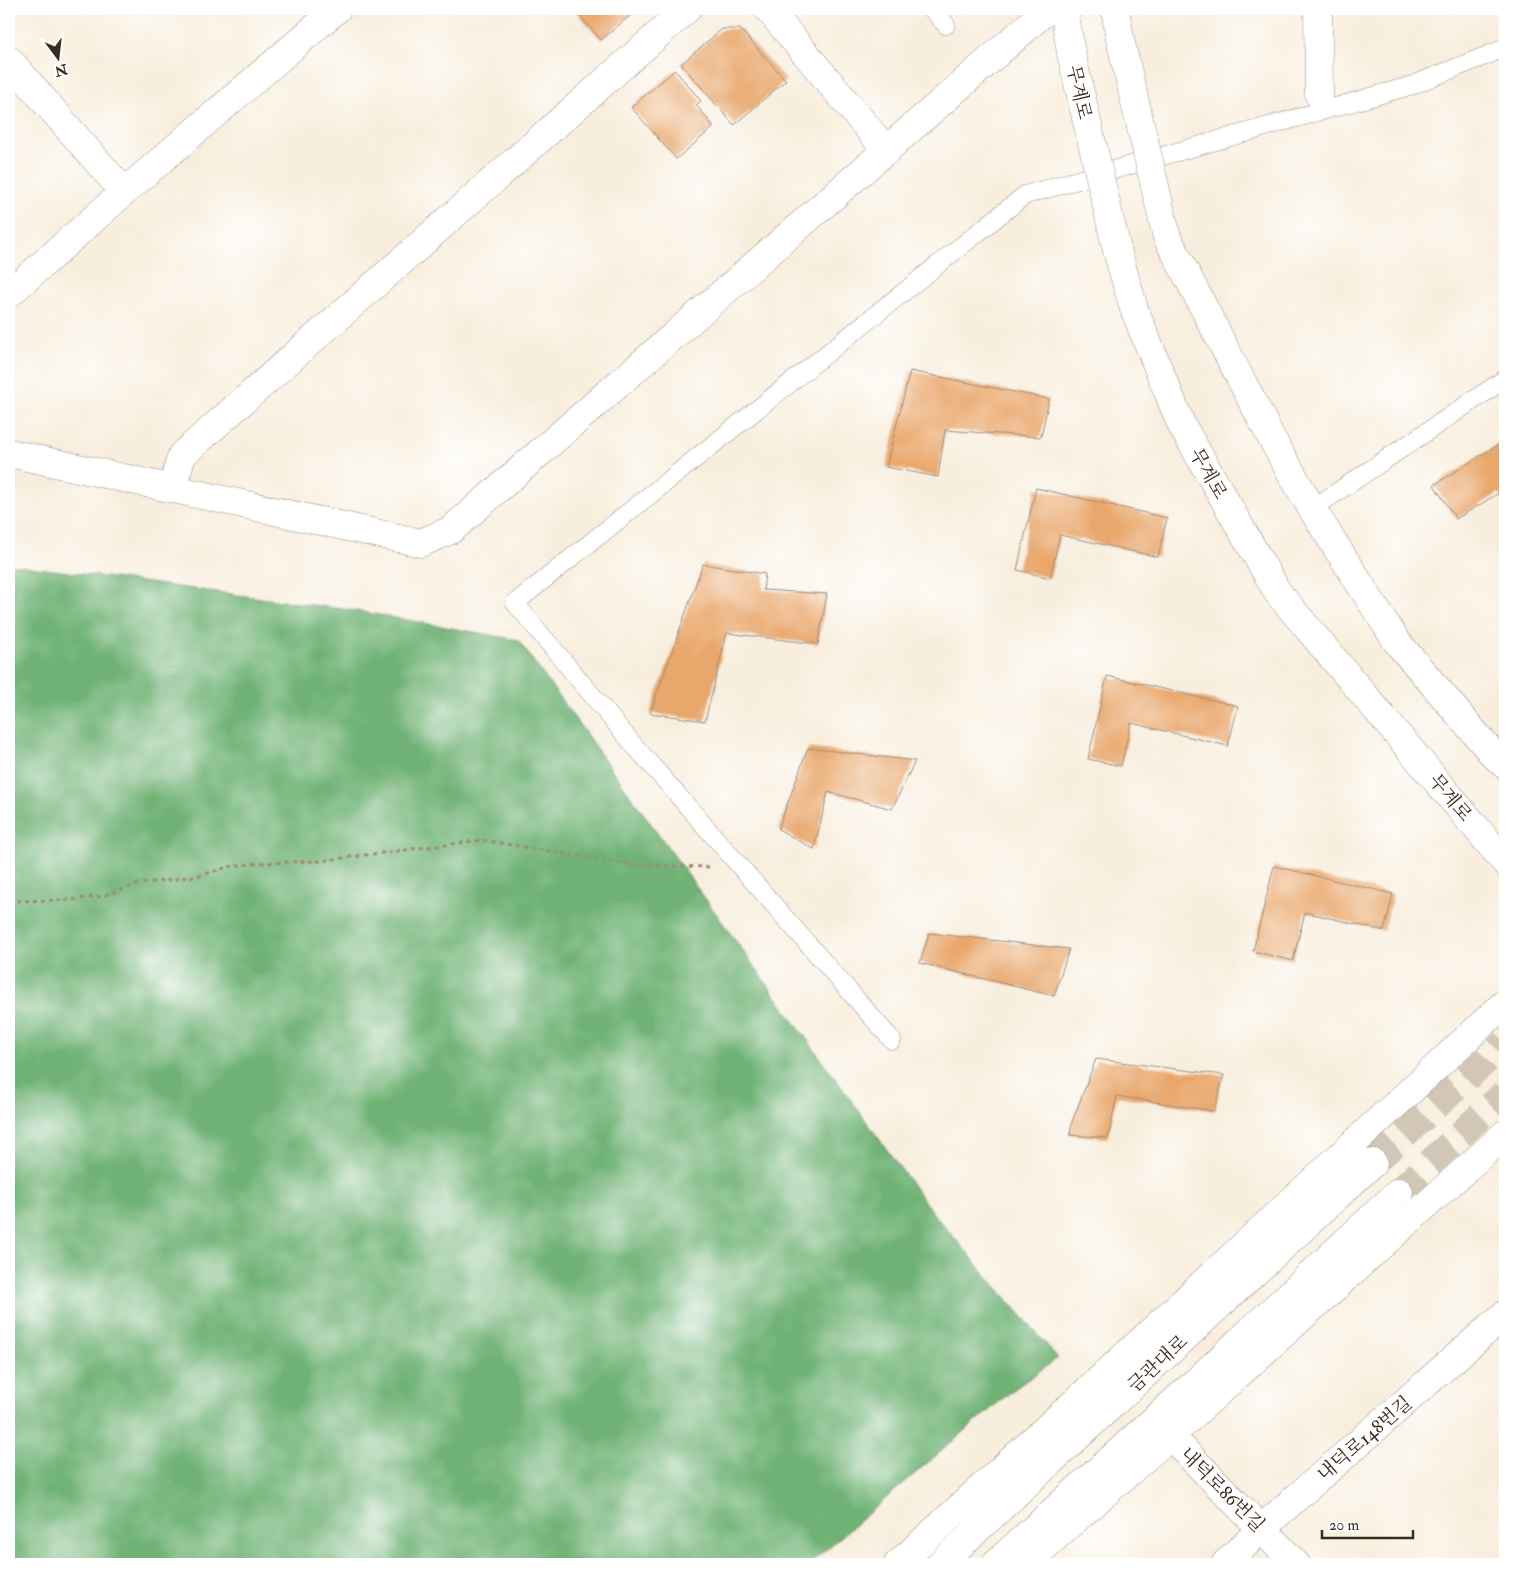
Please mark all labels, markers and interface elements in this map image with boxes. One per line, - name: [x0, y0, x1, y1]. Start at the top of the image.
- north arrow: [32, 32, 82, 82]
- text: N: [53, 60, 70, 80]
- street label: 무계로: [1061, 63, 1097, 122]
- street label: 무계로: [1184, 444, 1232, 503]
- street label: 무계로: [1423, 769, 1477, 826]
- street label: 금관대로: [1123, 1330, 1193, 1398]
- street label: 내덕로148번길: [1312, 1391, 1417, 1486]
- street label: 내덕로86번길: [1175, 1442, 1270, 1537]
- scale bar: [1322, 1508, 1413, 1540]
- text: 20 m: [1329, 1516, 1359, 1535]

